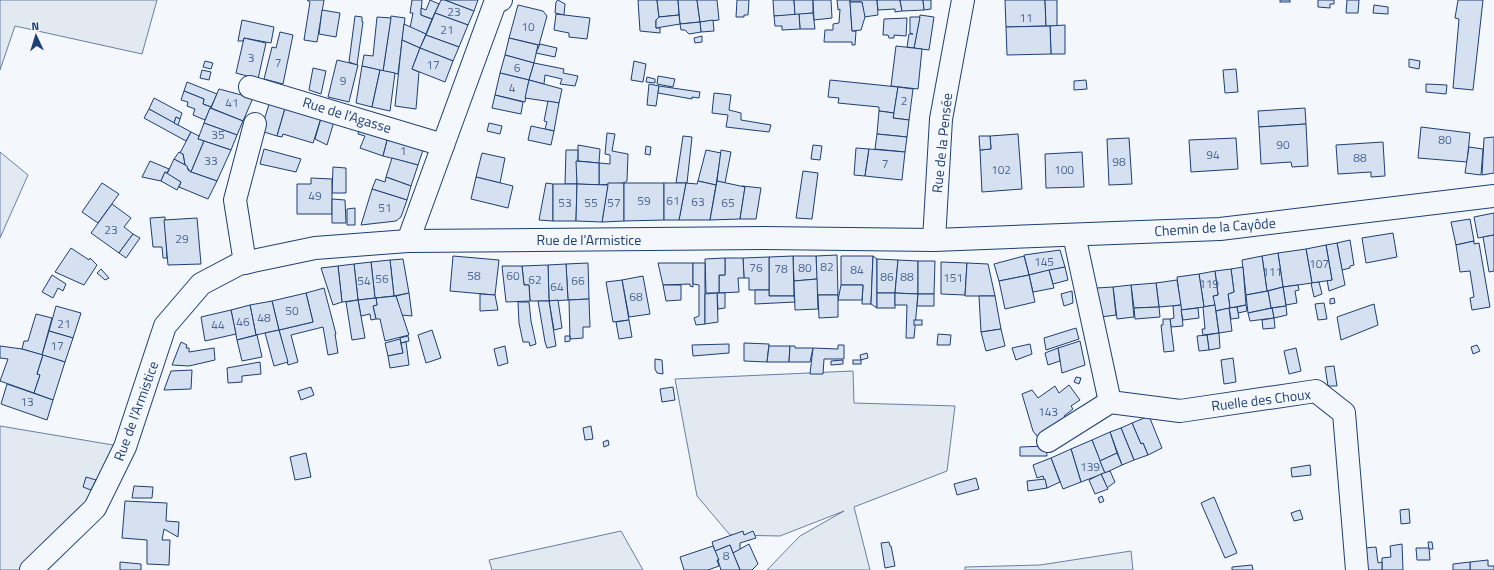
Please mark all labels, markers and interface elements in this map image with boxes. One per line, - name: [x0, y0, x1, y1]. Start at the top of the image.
- house number: 23: [447, 2, 461, 21]
- house number: 11: [1019, 8, 1033, 27]
- north arrow: [16, 16, 56, 56]
- house number: 10: [521, 17, 535, 36]
- text: N: [31, 18, 40, 34]
- house number: 21: [440, 20, 454, 39]
- house number: 3: [248, 48, 254, 67]
- house number: 7: [275, 53, 281, 72]
- house number: 17: [426, 55, 440, 74]
- house number: 6: [514, 58, 521, 77]
- house number: 9: [340, 71, 347, 90]
- house number: 4: [509, 78, 516, 97]
- street label: Rue de l'Agasse: [300, 91, 394, 138]
- house number: 2: [901, 91, 907, 110]
- street label: Rue de la Pensée: [926, 92, 957, 194]
- house number: 41: [225, 93, 239, 112]
- house number: 35: [211, 125, 225, 144]
- house number: 80: [1438, 130, 1452, 149]
- house number: 90: [1276, 135, 1290, 154]
- house number: 1: [400, 141, 406, 160]
- house number: 94: [1206, 145, 1220, 164]
- house number: 88: [1353, 148, 1367, 167]
- house number: 33: [204, 151, 218, 170]
- house number: 98: [1112, 152, 1126, 171]
- house number: 7: [882, 154, 888, 173]
- house number: 102: [991, 160, 1011, 179]
- house number: 100: [1054, 160, 1074, 179]
- house number: 49: [308, 186, 322, 205]
- house number: 59: [637, 191, 651, 210]
- house number: 61: [666, 191, 680, 210]
- house number: 63: [691, 192, 705, 211]
- house number: 53: [558, 193, 572, 212]
- house number: 55: [584, 193, 598, 212]
- house number: 57: [607, 193, 621, 212]
- house number: 65: [721, 193, 735, 212]
- house number: 51: [378, 198, 392, 217]
- street label: Chemin de la Cayôde: [1154, 212, 1276, 241]
- house number: 23: [104, 220, 118, 239]
- house number: 29: [175, 229, 189, 248]
- street label: Rue de l'Armistice: [537, 229, 641, 250]
- house number: 145: [1034, 252, 1054, 271]
- house number: 107: [1309, 254, 1329, 273]
- house number: 82: [820, 257, 834, 276]
- house number: 76: [749, 258, 763, 277]
- house number: 80: [798, 258, 812, 277]
- house number: 78: [774, 259, 788, 278]
- house number: 84: [850, 260, 864, 279]
- house number: 111: [1262, 262, 1282, 281]
- house number: 58: [467, 266, 481, 285]
- house number: 60: [506, 266, 520, 285]
- house number: 86: [880, 267, 894, 286]
- house number: 88: [900, 267, 914, 286]
- house number: 151: [943, 268, 963, 287]
- house number: 56: [375, 269, 389, 288]
- house number: 62: [528, 270, 542, 289]
- house number: 54: [357, 271, 371, 290]
- house number: 66: [571, 271, 585, 290]
- house number: 119: [1199, 274, 1219, 293]
- house number: 64: [550, 277, 564, 296]
- house number: 68: [629, 287, 643, 306]
- house number: 50: [285, 301, 299, 320]
- house number: 48: [257, 308, 271, 327]
- house number: 46: [236, 312, 250, 331]
- house number: 21: [57, 314, 71, 333]
- house number: 44: [211, 315, 225, 334]
- house number: 17: [50, 336, 64, 355]
- street label: Rue de l'Armistice: [108, 358, 163, 464]
- street label: Ruelle des Choux: [1210, 383, 1313, 416]
- house number: 13: [20, 392, 34, 411]
- house number: 143: [1038, 402, 1058, 421]
- house number: 139: [1080, 457, 1100, 476]
- house number: 8: [723, 546, 730, 565]

